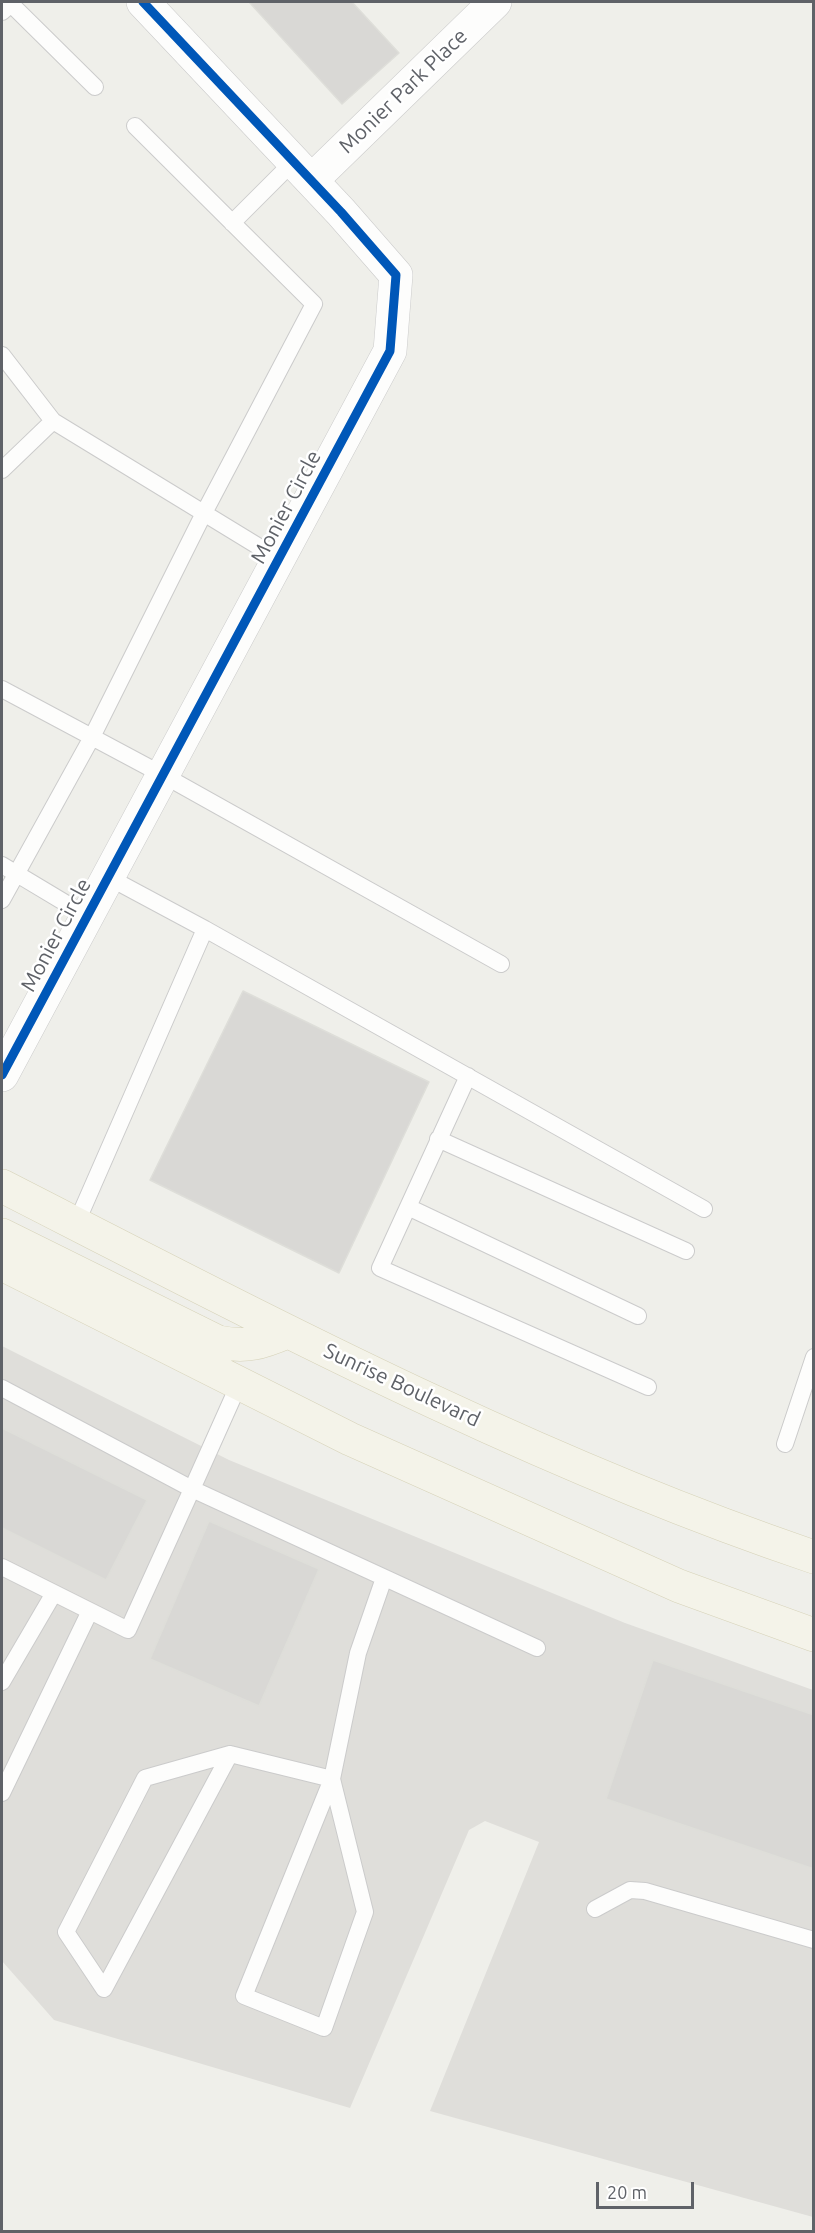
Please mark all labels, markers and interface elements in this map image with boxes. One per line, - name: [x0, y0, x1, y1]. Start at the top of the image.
- street label: Monier Park Place: [334, 23, 472, 159]
- street label: Monier Circle: [246, 446, 326, 568]
- street label: Monier Circle: [16, 874, 96, 996]
- street label: Sunrise Boulevard: [320, 1338, 484, 1432]
- scale bar: [599, 2170, 696, 2208]
- text: 20 m: [607, 2182, 647, 2202]

